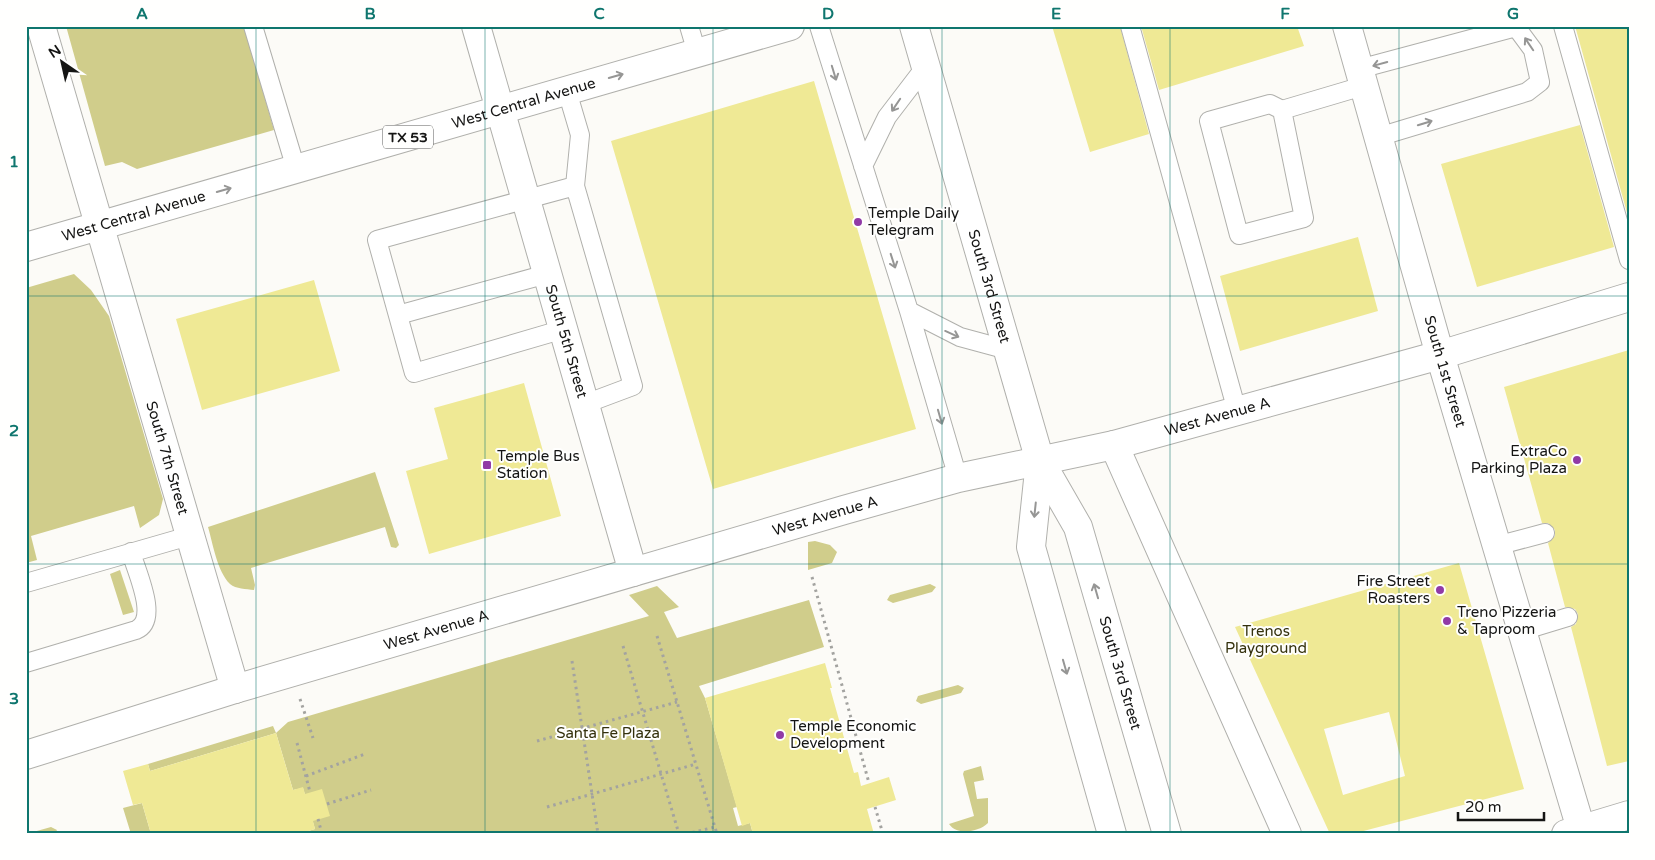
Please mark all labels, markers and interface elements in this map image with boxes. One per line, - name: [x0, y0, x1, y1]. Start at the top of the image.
- text: A: [136, 4, 148, 24]
- text: B: [364, 4, 376, 24]
- text: C: [593, 4, 605, 24]
- text: D: [822, 4, 834, 24]
- text: E: [1051, 4, 1061, 24]
- text: F: [1280, 4, 1290, 24]
- text: G: [1507, 4, 1519, 24]
- north arrow: [38, 38, 88, 88]
- one-way arrow: [1523, 38, 1533, 52]
- text: N: [46, 41, 64, 62]
- one-way arrow: [1372, 59, 1388, 69]
- one-way arrow: [829, 64, 839, 80]
- one-way arrow: [607, 71, 623, 81]
- street label: West Central Avenue: [450, 74, 598, 132]
- one-way arrow: [891, 97, 901, 111]
- one-way arrow: [1417, 118, 1432, 127]
- road number: TX 53: [383, 125, 433, 148]
- text: 1: [9, 152, 19, 172]
- one-way arrow: [216, 184, 232, 194]
- street label: West Central Avenue: [60, 187, 208, 245]
- place label: Temple Daily Telegram: [868, 204, 959, 239]
- marker: Temple Daily Telegram: [852, 216, 864, 228]
- street label: South 3rd Street: [964, 227, 1014, 346]
- one-way arrow: [889, 253, 899, 269]
- street label: South 5th Street: [542, 282, 592, 400]
- street label: South 1st Street: [1420, 313, 1470, 430]
- one-way arrow: [944, 329, 959, 339]
- street label: West Avenue A: [1163, 393, 1272, 440]
- street label: South 7th Street: [142, 399, 193, 517]
- one-way arrow: [936, 408, 946, 424]
- text: 2: [9, 421, 19, 441]
- place label: ExtraCo Parking Plaza: [1471, 442, 1567, 477]
- place label: Temple Bus Station: [497, 447, 580, 482]
- marker: ExtraCo Parking Plaza: [1571, 454, 1583, 466]
- marker: Temple Bus Station: [481, 459, 493, 471]
- street label: West Avenue A: [770, 492, 880, 540]
- one-way arrow: [1030, 501, 1040, 517]
- place label: Fire Street Roasters: [1357, 572, 1430, 607]
- one-way arrow: [1091, 583, 1101, 599]
- marker: Fire Street Roasters: [1434, 584, 1446, 596]
- place label: Treno Pizzeria & Taproom: [1457, 603, 1556, 638]
- street label: West Avenue A: [382, 606, 491, 654]
- street label: South 3rd Street: [1095, 614, 1145, 732]
- marker: Treno Pizzeria & Taproom: [1441, 615, 1453, 627]
- park label: Trenos Playground: [1225, 622, 1307, 657]
- one-way arrow: [1060, 659, 1070, 675]
- text: 3: [9, 689, 19, 709]
- place label: Temple Economic Development: [790, 717, 916, 752]
- park label: Santa Fe Plaza: [556, 724, 660, 742]
- marker: Temple Economic Development: [774, 729, 786, 741]
- scale bar: [1458, 790, 1544, 822]
- text: 20 m: [1465, 798, 1502, 816]

